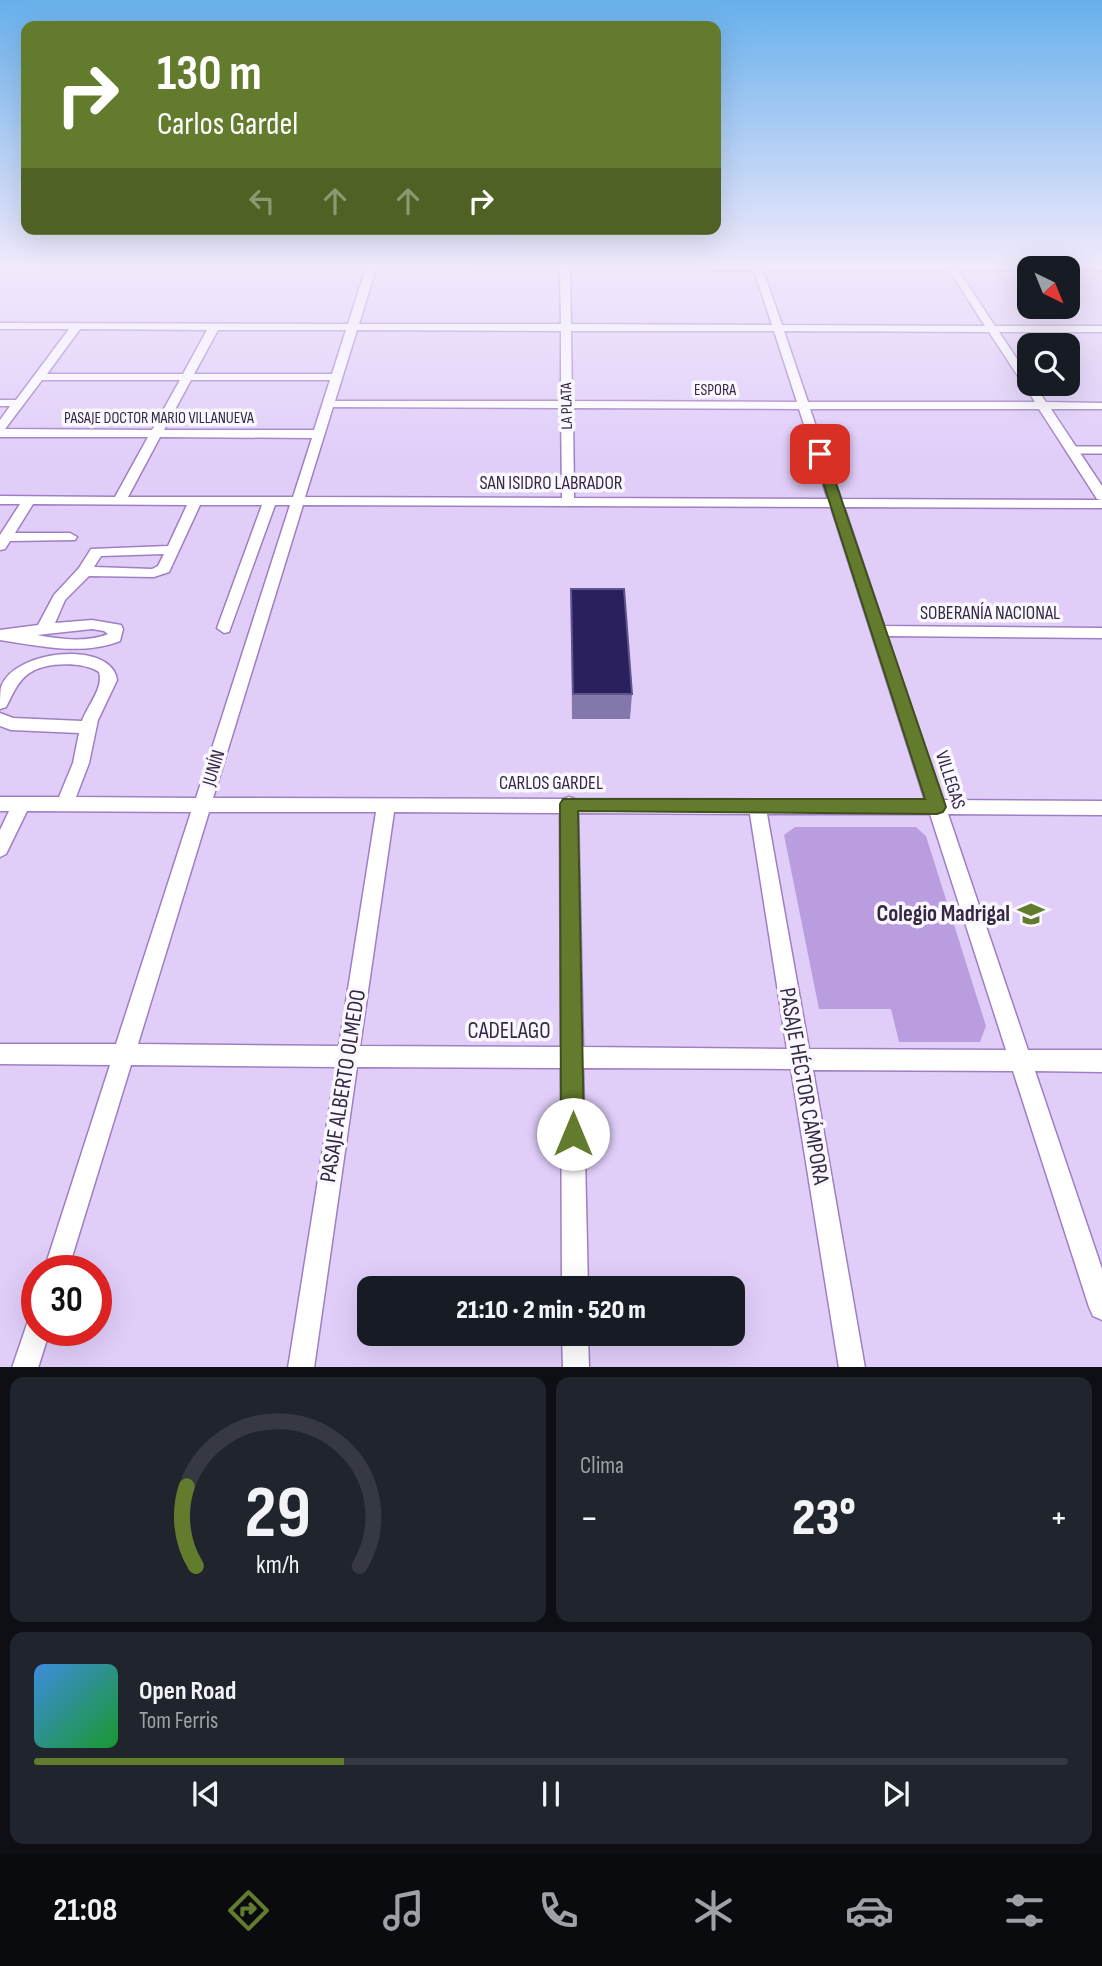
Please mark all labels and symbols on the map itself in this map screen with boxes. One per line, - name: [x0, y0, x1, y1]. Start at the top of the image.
- north arrow: [1017, 256, 1080, 318]
- street label: ESPORA: [694, 381, 736, 400]
- street label: LA PLATA: [557, 382, 577, 430]
- street label: PASAJE DOCTOR MARIO VILLANUEVA: [64, 409, 254, 428]
- pin: [790, 424, 850, 484]
- street label: SAN ISIDRO LABRADOR: [479, 472, 623, 495]
- street label: SOBERANÍA NACIONAL: [920, 602, 1060, 625]
- street label: JUNÍN: [197, 747, 230, 790]
- street label: VILLEGAS: [930, 748, 970, 812]
- street label: CARLOS GARDEL: [499, 772, 603, 795]
- school or university icon: Colegio Madrigal: [1016, 899, 1046, 929]
- place label: Colegio Madrigal: [877, 900, 1010, 928]
- street label: PASAJE HÉCTOR CÁMPORA: [773, 985, 835, 1187]
- street label: PASAJE ALBERTO OLMEDO: [314, 988, 372, 1184]
- street label: CADELAGO: [467, 1017, 551, 1045]
- position arrow: [536, 1097, 610, 1171]
- speed limit sign: 30: [21, 1255, 112, 1346]

